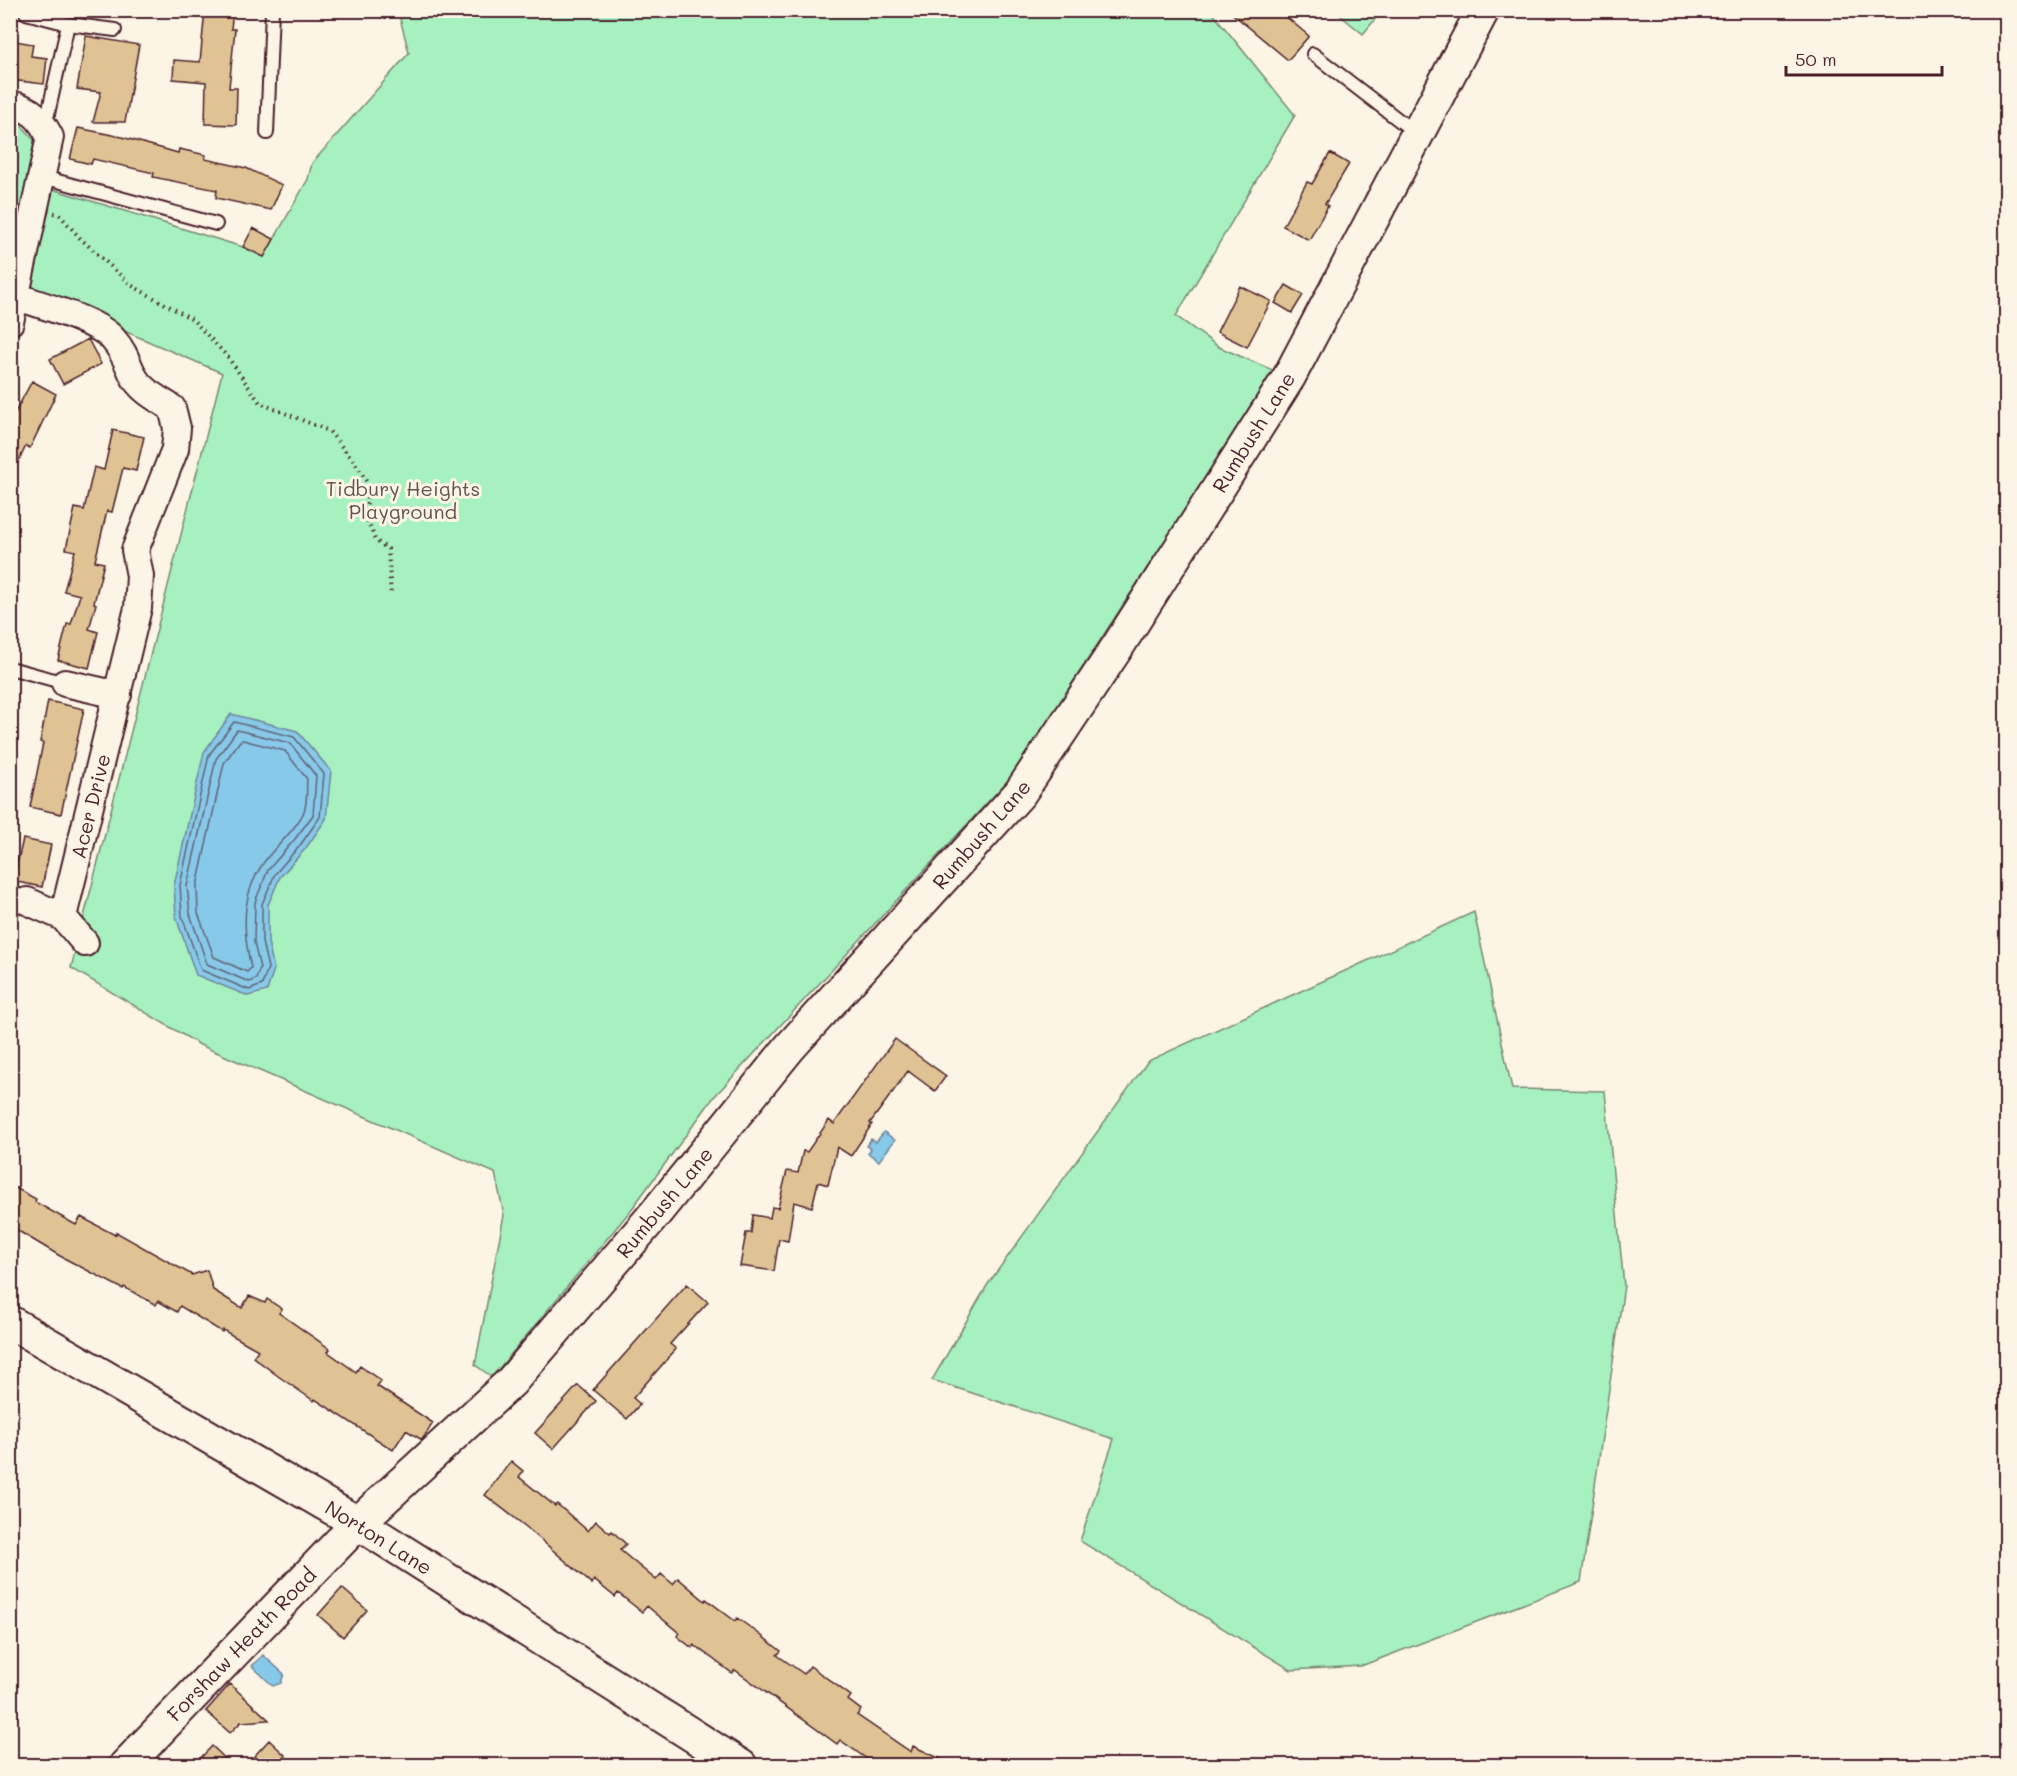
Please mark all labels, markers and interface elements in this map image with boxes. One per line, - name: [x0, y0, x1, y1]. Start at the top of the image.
- scale bar: [1786, 39, 1942, 77]
- text: 50 m: [1795, 47, 1837, 71]
- street label: Rumbush Lane: [1206, 367, 1300, 497]
- park label: Tidbury Heights Playground: [326, 475, 480, 524]
- street label: Acer Drive: [64, 751, 116, 861]
- street label: Rumbush Lane: [926, 774, 1036, 894]
- street label: Rumbush Lane: [610, 1141, 718, 1263]
- street label: Norton Lane: [321, 1494, 437, 1580]
- street label: Forshaw Heath Road: [161, 1562, 321, 1726]

